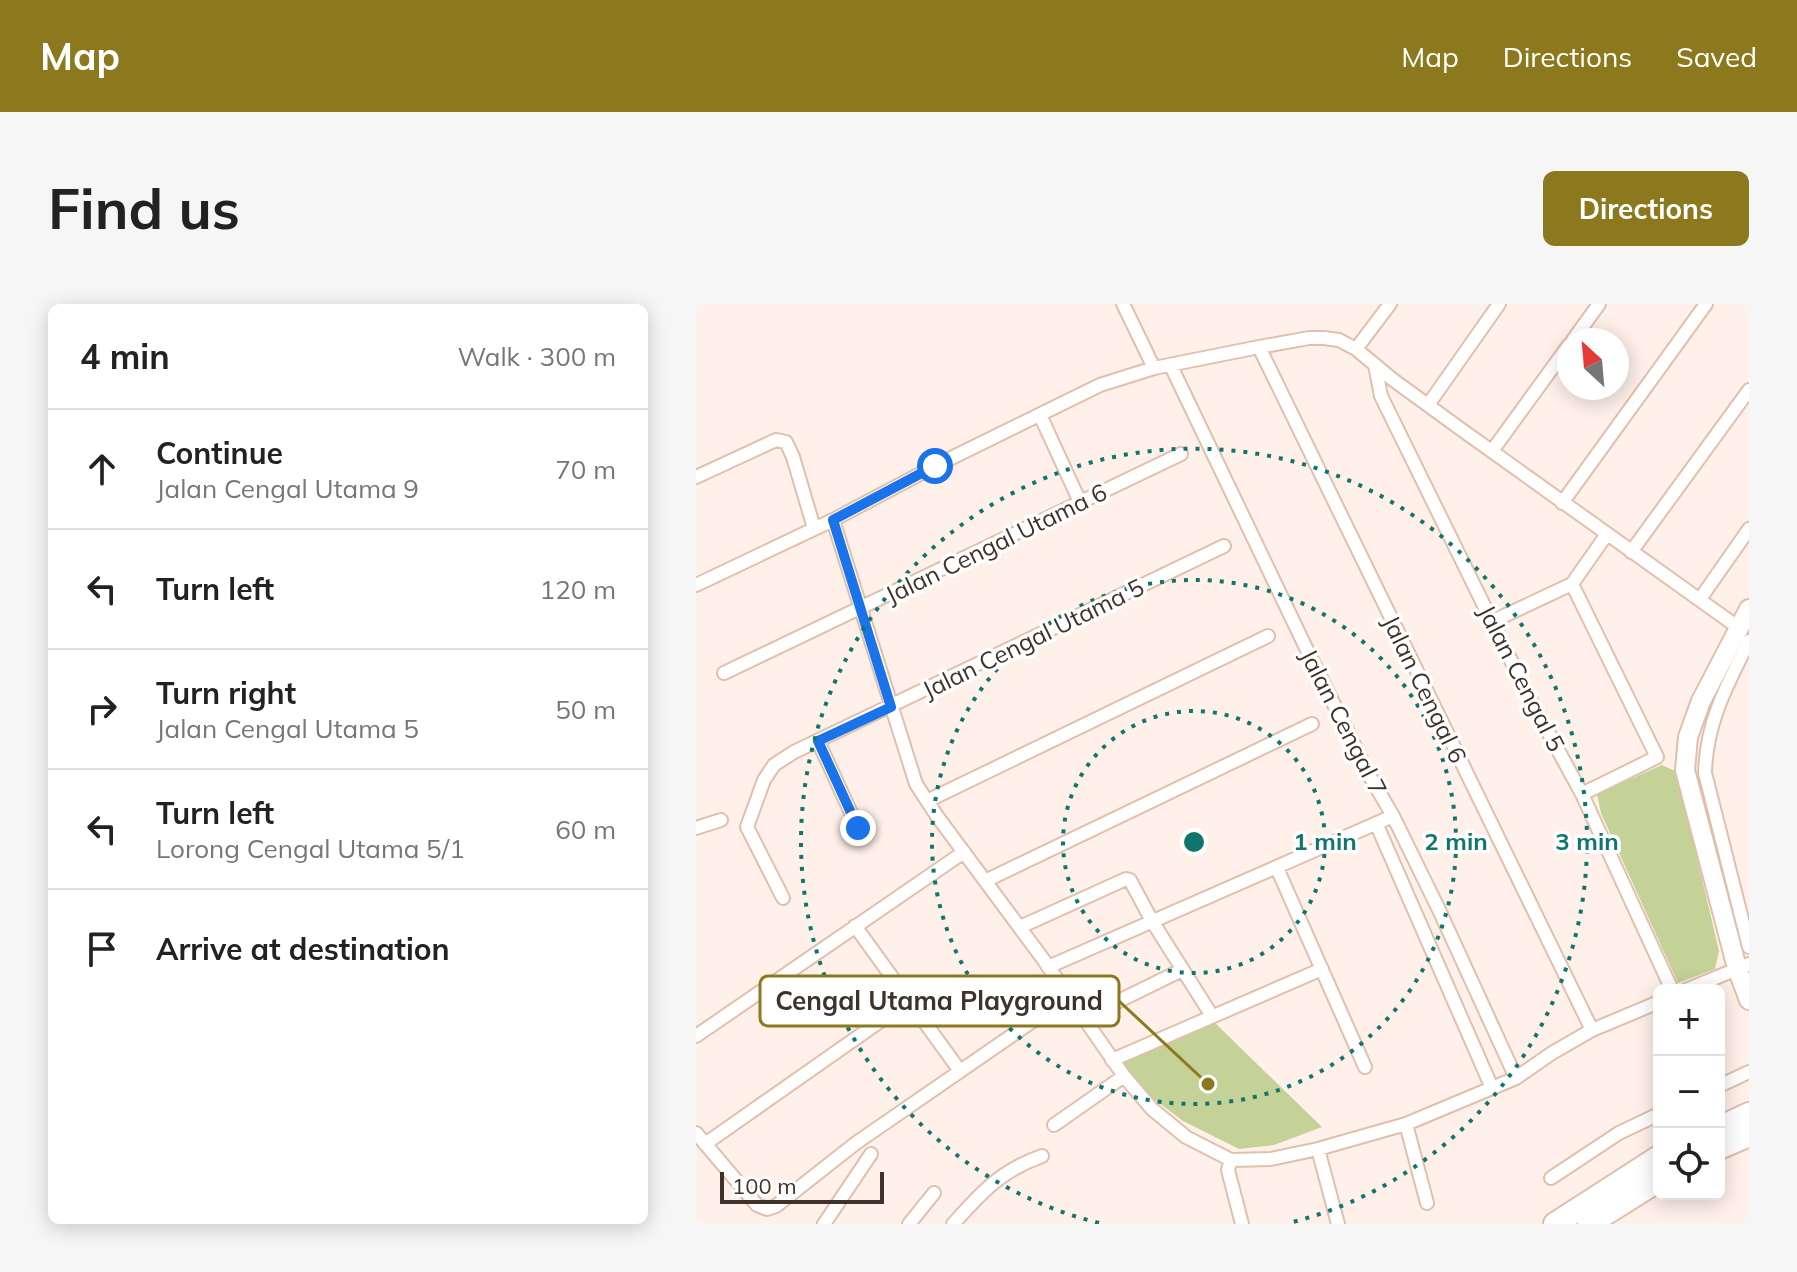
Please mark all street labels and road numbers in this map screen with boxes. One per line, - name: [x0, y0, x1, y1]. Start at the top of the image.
- street label: Jalan Cengal Utama 6: [880, 476, 1112, 610]
- street label: Jalan Cengal Utama 5: [917, 571, 1149, 705]
- street label: Jalan Cengal 5: [1472, 600, 1572, 756]
- street label: Jalan Cengal 6: [1376, 610, 1474, 768]
- street label: Jalan Cengal 7: [1294, 644, 1394, 800]

